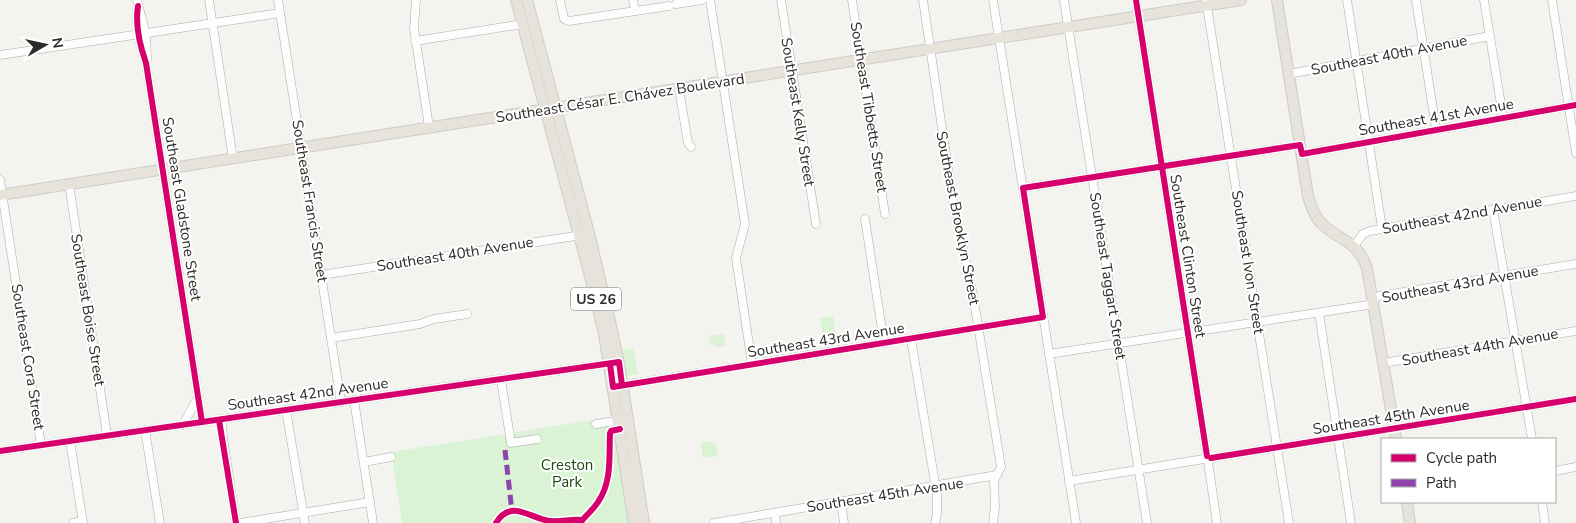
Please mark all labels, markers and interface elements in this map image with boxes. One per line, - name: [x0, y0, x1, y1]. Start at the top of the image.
- north arrow: [20, 20, 70, 70]
- street label: Southeast Tibbetts Street: [846, 20, 892, 194]
- street label: Southeast 40th Avenue: [1309, 30, 1469, 80]
- text: N: [47, 36, 68, 50]
- street label: Southeast Kelly Street: [776, 36, 820, 189]
- street label: Southeast César E. Chávez Boulevard: [494, 68, 746, 128]
- street label: Southeast 41st Avenue: [1357, 93, 1515, 140]
- street label: Southeast Gladstone Street: [158, 116, 207, 303]
- street label: Southeast Francis Street: [287, 118, 333, 284]
- street label: Southeast Brooklyn Street: [931, 129, 985, 307]
- street label: Southeast Clinton Street: [1165, 173, 1211, 340]
- street label: Southeast Ivon Street: [1227, 189, 1269, 336]
- street label: Southeast Taggart Street: [1085, 191, 1131, 362]
- street label: Southeast 42nd Avenue: [1380, 191, 1544, 239]
- street label: Southeast Boise Street: [66, 232, 110, 388]
- street label: Southeast 40th Avenue: [375, 232, 535, 276]
- street label: Southeast 43rd Avenue: [1380, 260, 1540, 308]
- street label: Southeast Cora Street: [7, 282, 50, 432]
- road number: US 26: [571, 288, 621, 310]
- street label: Southeast 43rd Avenue: [746, 318, 906, 362]
- street label: Southeast 44th Avenue: [1400, 323, 1560, 371]
- street label: Southeast 42nd Avenue: [226, 373, 390, 415]
- street label: Southeast 45th Avenue: [1311, 395, 1471, 439]
- legend: [1381, 438, 1556, 503]
- text: Cycle path: [1426, 448, 1497, 468]
- park label: Creston Park: [541, 455, 593, 492]
- street label: Southeast 45th Avenue: [805, 473, 965, 517]
- text: Path: [1426, 473, 1457, 493]

